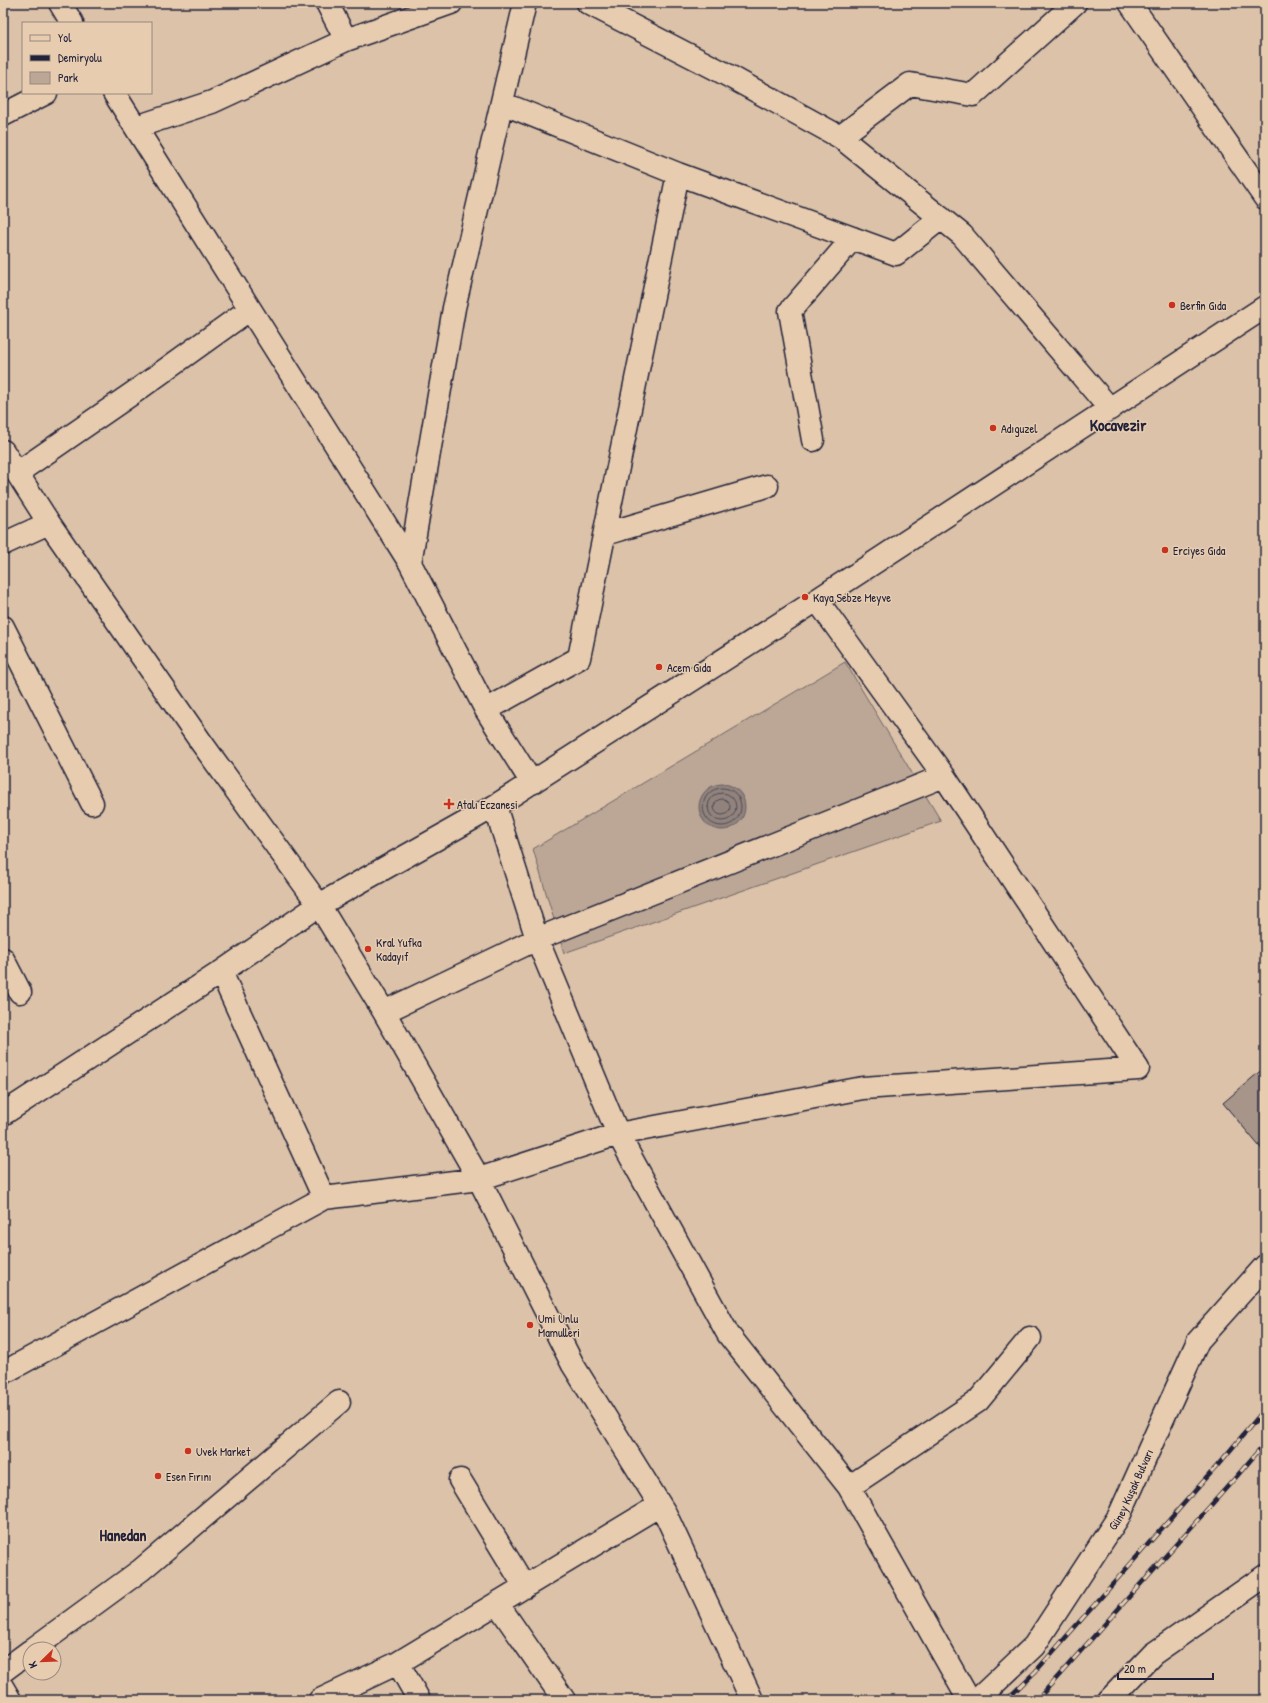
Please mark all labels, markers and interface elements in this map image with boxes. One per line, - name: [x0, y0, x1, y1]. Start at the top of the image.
- legend: [22, 22, 152, 94]
- text: Yol: [58, 29, 72, 46]
- text: Demiryolu: [58, 49, 102, 66]
- text: Park: [58, 69, 78, 86]
- place label: Berfin Gıda: [1180, 297, 1227, 314]
- marker: Berfin Gıda: [1167, 300, 1177, 310]
- district label: Kocavezir: [1090, 414, 1147, 436]
- place label: Adıguzel: [1001, 420, 1038, 437]
- marker: Adıguzel: [988, 423, 998, 433]
- place label: Erciyes Gıda: [1173, 542, 1226, 559]
- marker: Erciyes Gıda: [1160, 545, 1170, 555]
- place label: Kaya Sebze Meyve: [813, 589, 891, 606]
- marker: Kaya Sebze Meyve: [800, 592, 810, 602]
- place label: Acem Gıda: [667, 659, 711, 676]
- marker: Acem Gıda: [654, 662, 664, 672]
- place label: Atalı Eczanesi: [457, 796, 518, 813]
- marker: Atalı Eczanesi: [444, 799, 454, 809]
- place label: Kral Yufka Kadayıf: [376, 934, 422, 965]
- marker: Kral Yufka Kadayıf: [363, 944, 373, 954]
- place label: Umi Unlu Mamulleri: [538, 1310, 580, 1341]
- marker: Umi Unlu Mamulleri: [525, 1320, 535, 1330]
- place label: Uvek Market: [196, 1443, 251, 1460]
- marker: Uvek Market: [183, 1446, 193, 1456]
- street label: Güney Kuşak Bulvarı: [1104, 1446, 1157, 1533]
- place label: Esen Fırını: [166, 1468, 212, 1485]
- marker: Esen Fırını: [153, 1471, 163, 1481]
- district label: Hanedan: [99, 1524, 147, 1546]
- north arrow: [22, 1641, 62, 1681]
- scale bar: [1118, 1655, 1213, 1681]
- text: K: [25, 1659, 40, 1670]
- text: 20 m: [1124, 1660, 1146, 1677]

